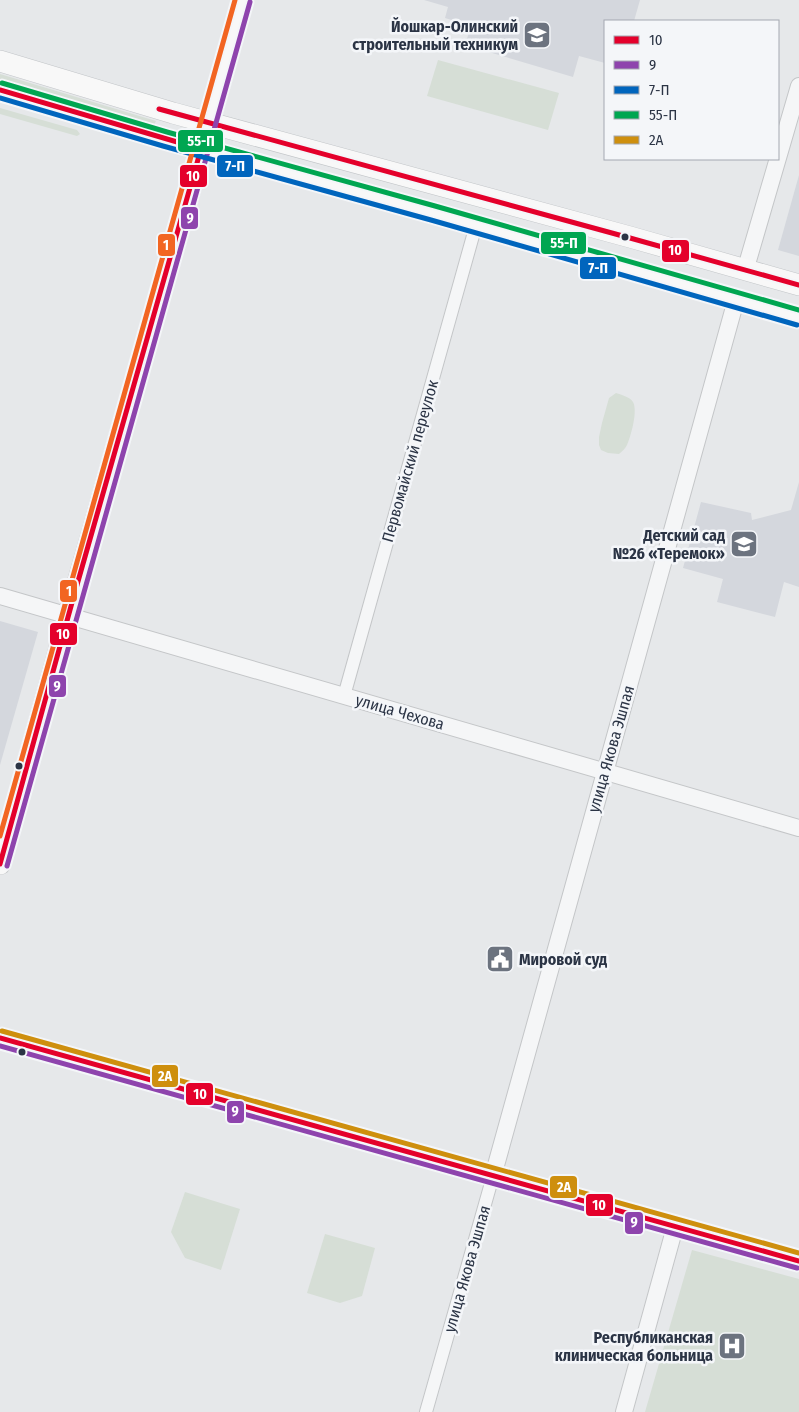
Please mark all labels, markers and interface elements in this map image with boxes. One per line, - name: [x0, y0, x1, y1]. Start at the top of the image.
- place label: Йошкар-Олинский строительный техникум: [352, 17, 518, 54]
- school or university icon: Йошкар-Олинский строительный техникум: [522, 20, 552, 50]
- legend: [604, 20, 779, 160]
- text: 10: [649, 31, 663, 49]
- text: 9: [649, 56, 656, 74]
- text: 7-П: [649, 81, 670, 99]
- text: 55-П: [649, 106, 677, 124]
- line badge: 55-П: [177, 129, 224, 153]
- text: 2А: [649, 131, 664, 149]
- text: 55-П: [187, 133, 215, 150]
- line badge: 7-П: [216, 154, 254, 178]
- text: 7-П: [225, 158, 245, 175]
- line badge: 10: [179, 164, 208, 188]
- text: 10: [186, 168, 200, 185]
- line badge: 9: [180, 206, 199, 230]
- text: 9: [186, 210, 194, 227]
- line badge: 55-П: [540, 231, 587, 255]
- unlabelled marker: [620, 232, 630, 242]
- line badge: 1: [157, 233, 176, 257]
- text: 55-П: [550, 235, 578, 252]
- text: 1: [163, 237, 169, 254]
- line badge: 10: [661, 239, 690, 263]
- text: 10: [668, 242, 682, 259]
- line badge: 7-П: [579, 256, 617, 280]
- text: 7-П: [588, 260, 608, 277]
- street label: Первомайский переулок: [378, 377, 442, 544]
- place label: Детский сад №26 «Теремок»: [613, 526, 725, 563]
- school or university icon: Детский сад №26 «Теремок»: [729, 529, 759, 559]
- line badge: 1: [59, 579, 78, 603]
- text: 1: [66, 583, 72, 600]
- line badge: 10: [49, 622, 78, 646]
- text: 10: [56, 626, 70, 643]
- line badge: 9: [48, 674, 67, 698]
- text: 9: [53, 678, 61, 695]
- street label: улица Якова Эшпая: [584, 683, 638, 815]
- street label: улица Чехова: [353, 690, 447, 734]
- unlabelled marker: [14, 761, 24, 771]
- public building icon: Мировой суд: [485, 944, 515, 974]
- place label: Мировой суд: [519, 950, 607, 969]
- unlabelled marker: [17, 1047, 27, 1057]
- line badge: 2А: [151, 1064, 179, 1088]
- text: 2А: [157, 1068, 172, 1085]
- line badge: 10: [185, 1082, 214, 1106]
- text: 10: [193, 1086, 207, 1103]
- line badge: 9: [226, 1100, 245, 1124]
- text: 9: [231, 1103, 239, 1120]
- line badge: 2А: [549, 1175, 578, 1199]
- text: 2А: [556, 1179, 571, 1196]
- line badge: 10: [585, 1193, 614, 1217]
- text: 10: [592, 1197, 606, 1214]
- street label: улица Якова Эшпая: [440, 1203, 494, 1335]
- line badge: 9: [624, 1211, 644, 1235]
- text: 9: [630, 1214, 638, 1231]
- place label: Республиканская клиническая больница: [555, 1328, 713, 1365]
- hospital icon: Республиканская клиническая больница: [717, 1331, 747, 1361]

